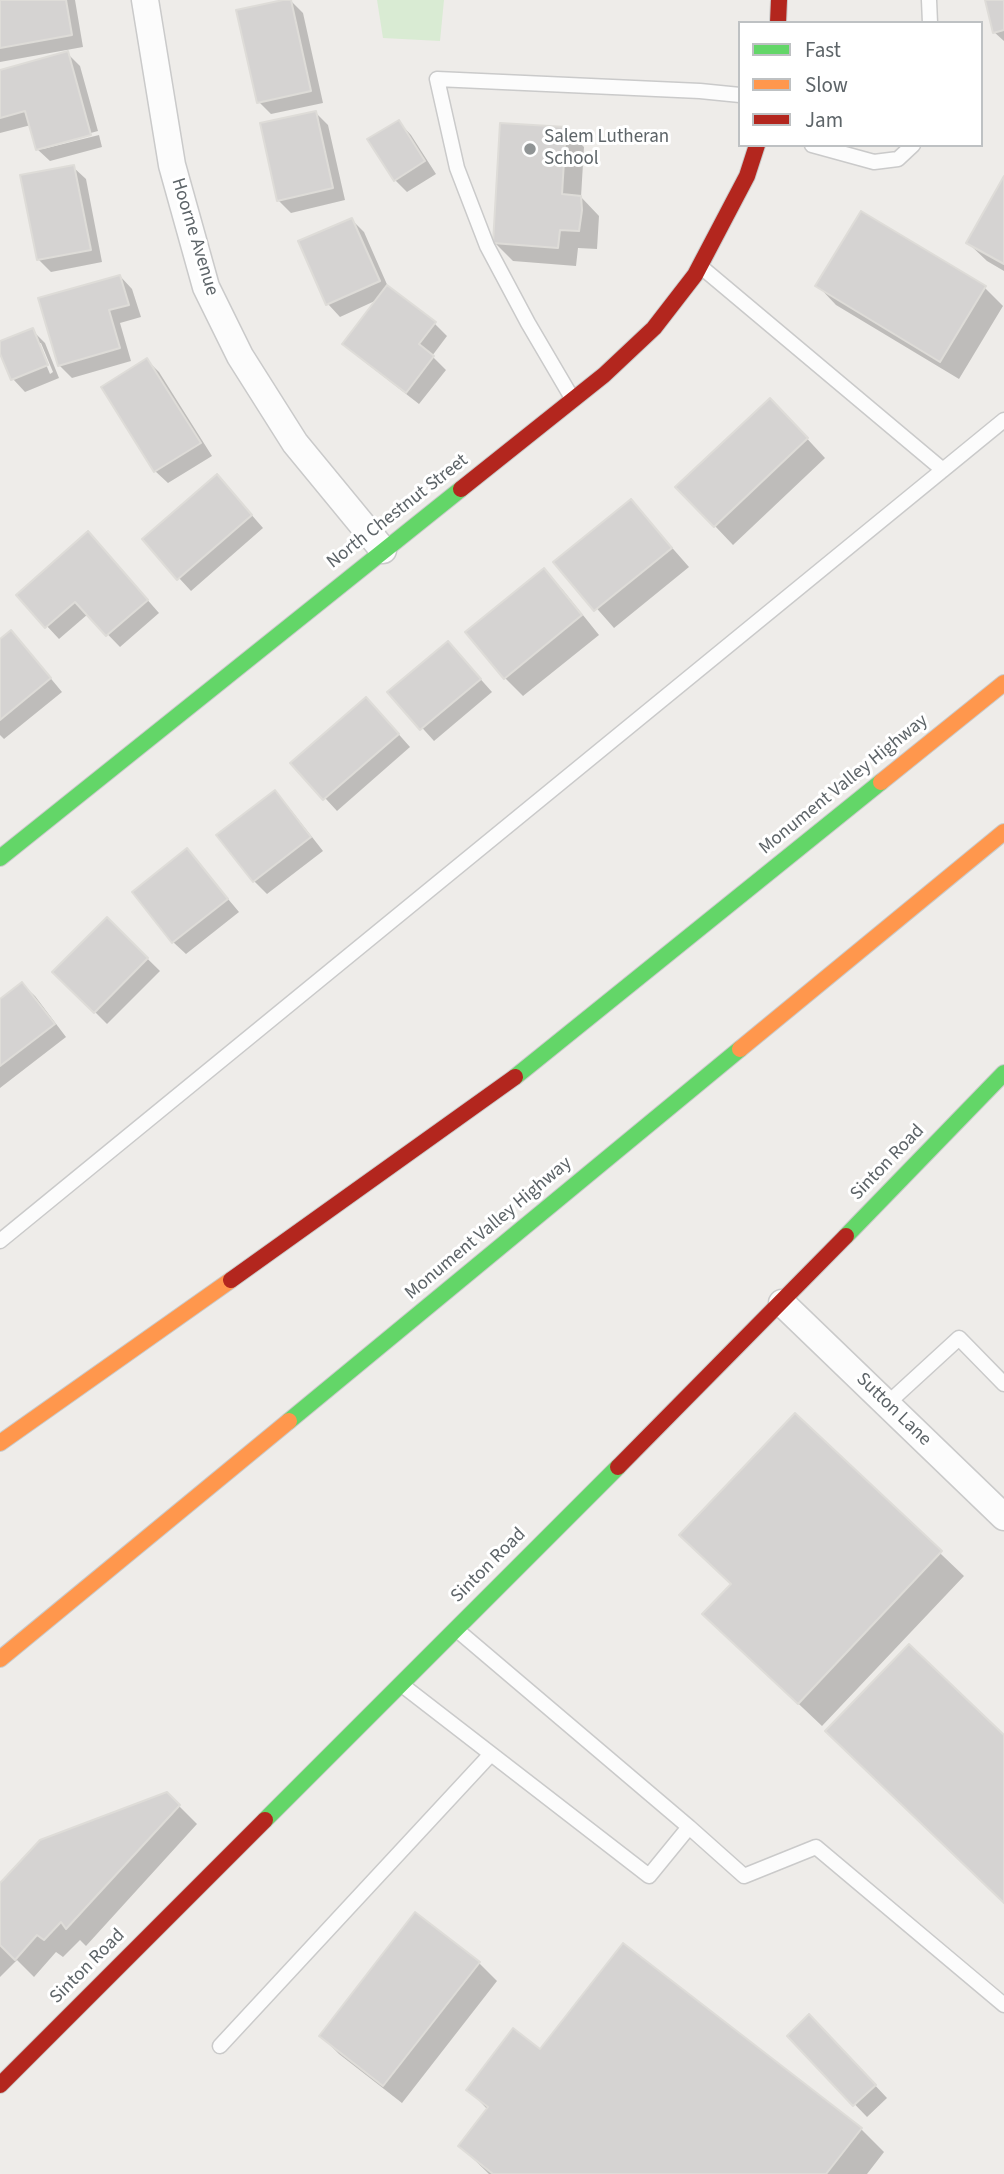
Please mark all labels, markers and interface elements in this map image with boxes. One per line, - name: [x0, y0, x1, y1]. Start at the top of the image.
- legend: [738, 21, 983, 147]
- text: Fast: [805, 35, 841, 65]
- text: Slow: [805, 70, 848, 100]
- text: Jam: [805, 105, 843, 135]
- place label: Salem Lutheran School: [544, 127, 669, 171]
- marker: Salem Lutheran School: [522, 141, 538, 157]
- street label: Hoorne Avenue: [165, 175, 223, 299]
- street label: North Chestnut Street: [323, 450, 473, 574]
- street label: Monument Valley Highway: [755, 710, 933, 860]
- street label: Sinton Road: [846, 1120, 930, 1206]
- street label: Monument Valley Highway: [401, 1153, 577, 1305]
- street label: Sutton Lane: [851, 1369, 935, 1451]
- street label: Sinton Road: [447, 1524, 531, 1608]
- street label: Sinton Road: [46, 1925, 130, 2009]

